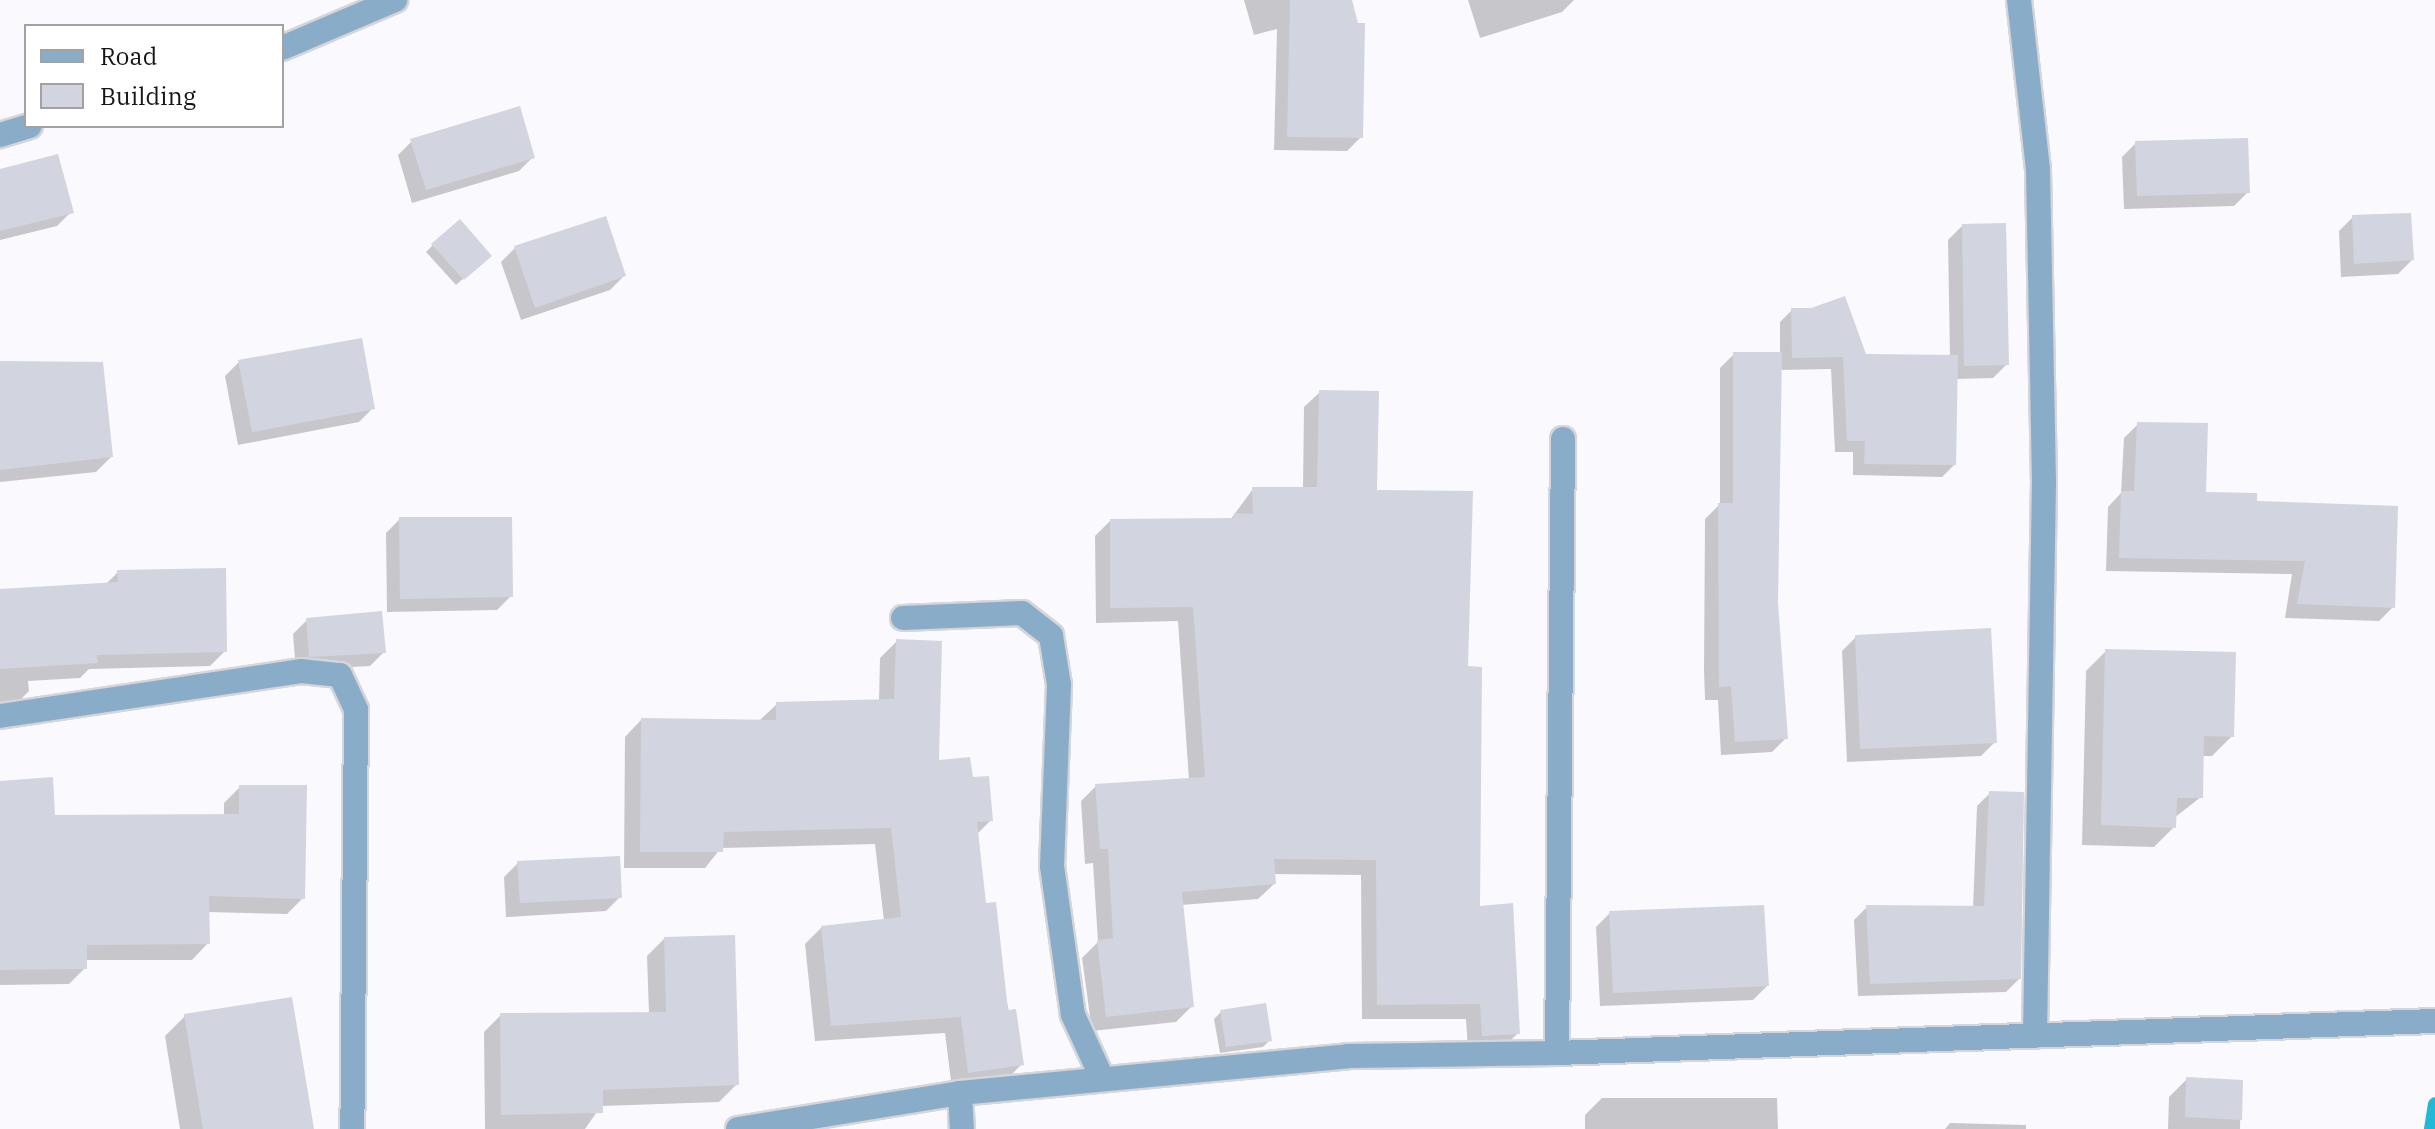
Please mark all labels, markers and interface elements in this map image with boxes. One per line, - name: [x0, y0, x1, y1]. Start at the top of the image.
- legend: [24, 24, 284, 128]
- text: Road: [100, 40, 157, 72]
- text: Building: [100, 80, 196, 112]

